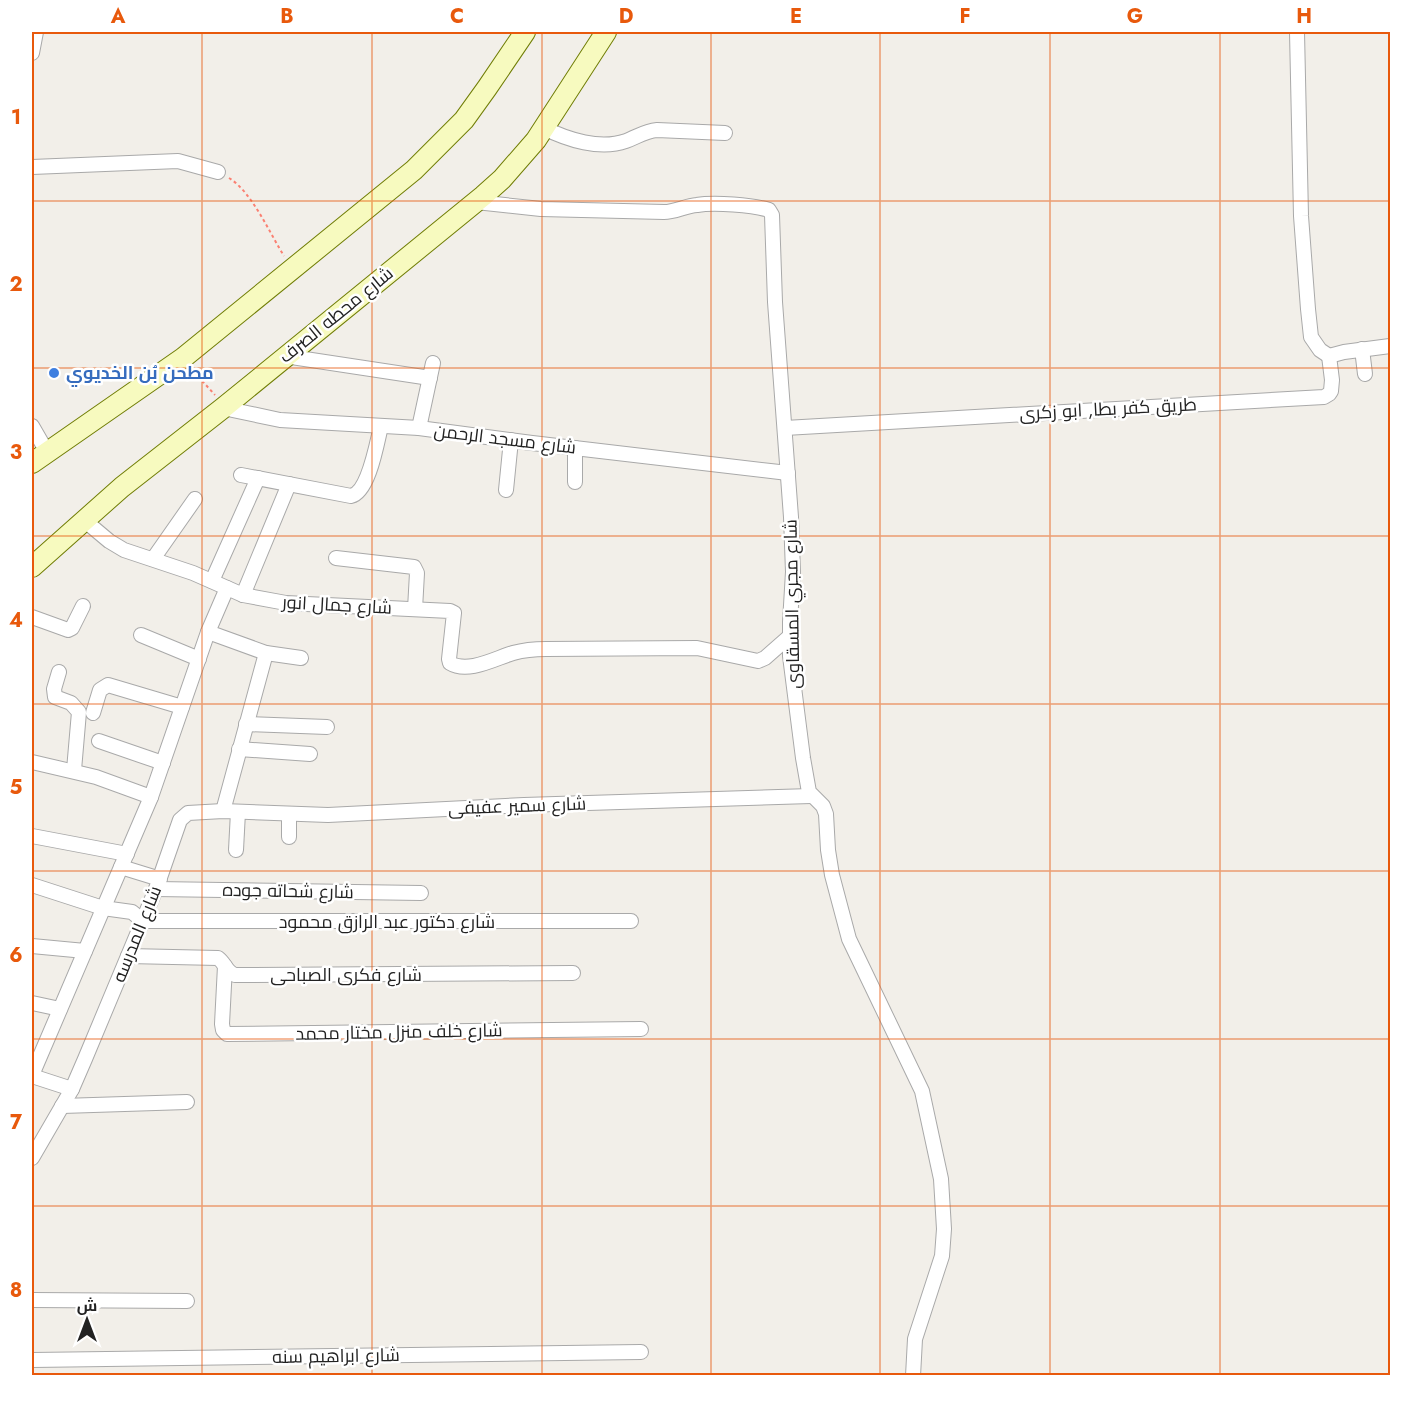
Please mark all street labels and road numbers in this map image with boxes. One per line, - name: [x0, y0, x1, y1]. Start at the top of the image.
- street label: شارع محطه الصرف: [273, 261, 399, 369]
- street label: طريق كفر بطا, ابو زكرى: [1019, 391, 1197, 427]
- street label: شارع مسجد الرحمن: [432, 417, 578, 461]
- street label: شارع مجري المسقاوى: [778, 519, 807, 689]
- street label: شارع جمال انور: [280, 589, 393, 621]
- street label: شارع سمير عفيفى: [447, 791, 587, 821]
- street label: شارع شحاته جوده: [222, 877, 354, 905]
- street label: شارع المدرسه: [106, 882, 168, 986]
- street label: شارع دكتور عبد الرازق محمود: [279, 909, 495, 935]
- street label: شارع فكرى الصباحى: [270, 962, 422, 988]
- street label: شارع خلف منزل مختار محمد: [295, 1017, 503, 1047]
- street label: شارع ابراهيم سنه: [272, 1342, 400, 1370]

